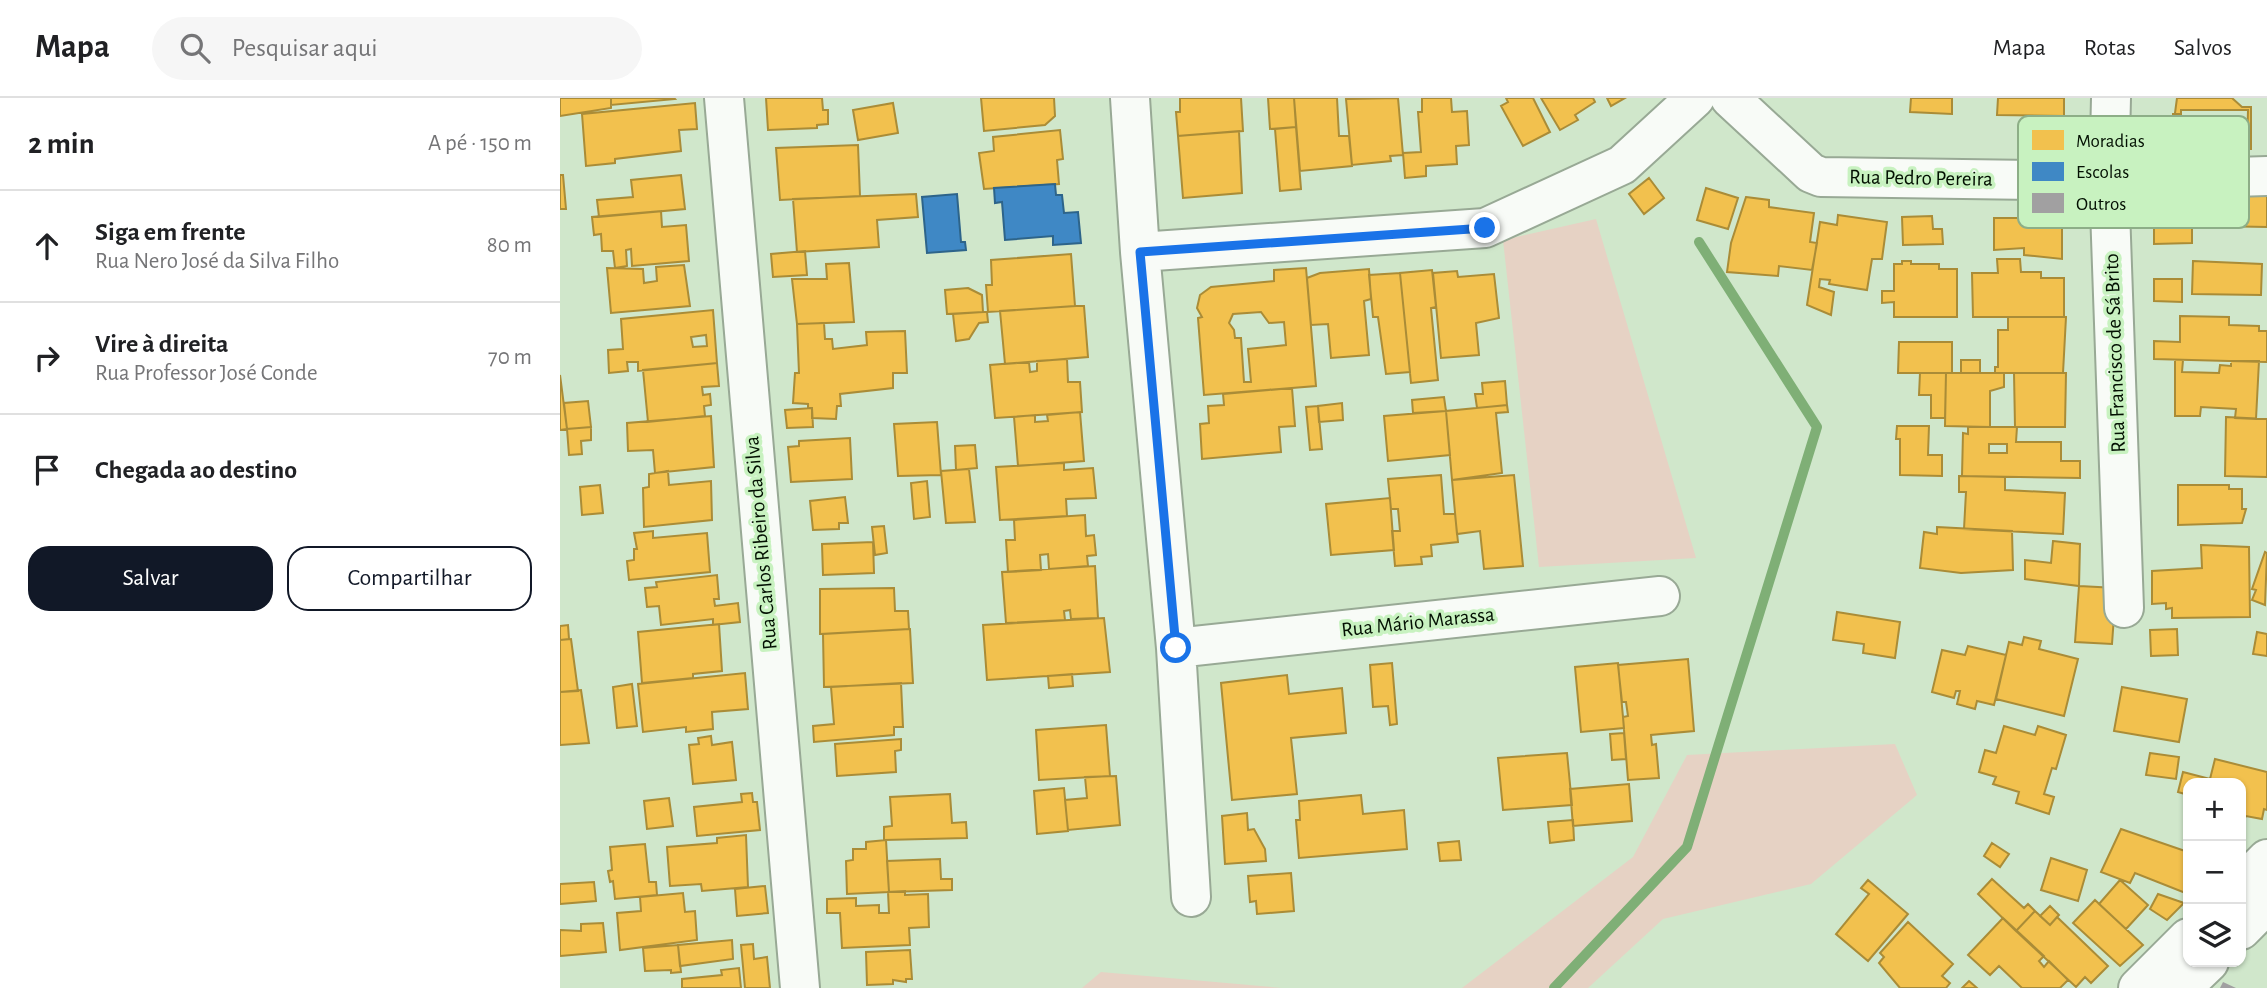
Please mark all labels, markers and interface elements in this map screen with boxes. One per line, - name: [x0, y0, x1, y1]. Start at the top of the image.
- search box: [152, 17, 642, 80]
- icon: search: [176, 29, 214, 67]
- text: Mapa: [35, 31, 110, 64]
- text: Pesquisar aqui: [232, 35, 378, 61]
- text: Mapa: [1993, 36, 2046, 60]
- text: Rotas: [2084, 36, 2136, 60]
- text: Salvos: [2174, 36, 2232, 60]
- legend: [2018, 116, 2249, 228]
- text: 2 min: [28, 129, 95, 159]
- text: A pé · 150 m: [428, 132, 532, 155]
- text: Moradias: [2076, 132, 2145, 151]
- text: Escolas: [2076, 163, 2129, 182]
- street label: Rua Pedro Pereira: [1849, 166, 1993, 190]
- text: Outros: [2076, 195, 2126, 214]
- route end: [1469, 212, 1500, 243]
- text: Siga em frente: [95, 219, 246, 245]
- icon: ahead: [28, 227, 66, 265]
- text: 80 m: [487, 234, 532, 257]
- text: Rua Nero José da Silva Filho: [95, 250, 339, 273]
- street label: Rua Francisco de Sá Brito: [2101, 253, 2129, 453]
- text: Vire à direita: [95, 331, 229, 357]
- icon: right: [28, 339, 66, 377]
- text: 70 m: [488, 346, 532, 369]
- text: Rua Professor José Conde: [95, 362, 318, 385]
- street label: Rua Carlos Ribeiro da Silva: [741, 435, 781, 651]
- icon: arrive: [28, 451, 66, 489]
- text: Chegada ao destino: [95, 457, 297, 483]
- button: Salvar: [28, 546, 273, 611]
- button: Compartilhar: [287, 546, 532, 611]
- street label: Rua Mário Marassa: [1340, 603, 1496, 640]
- route start: [1160, 632, 1191, 663]
- map controls: [2183, 778, 2246, 967]
- button: +: [2183, 778, 2246, 841]
- button: −: [2183, 841, 2246, 904]
- button: layers: [2183, 904, 2246, 967]

